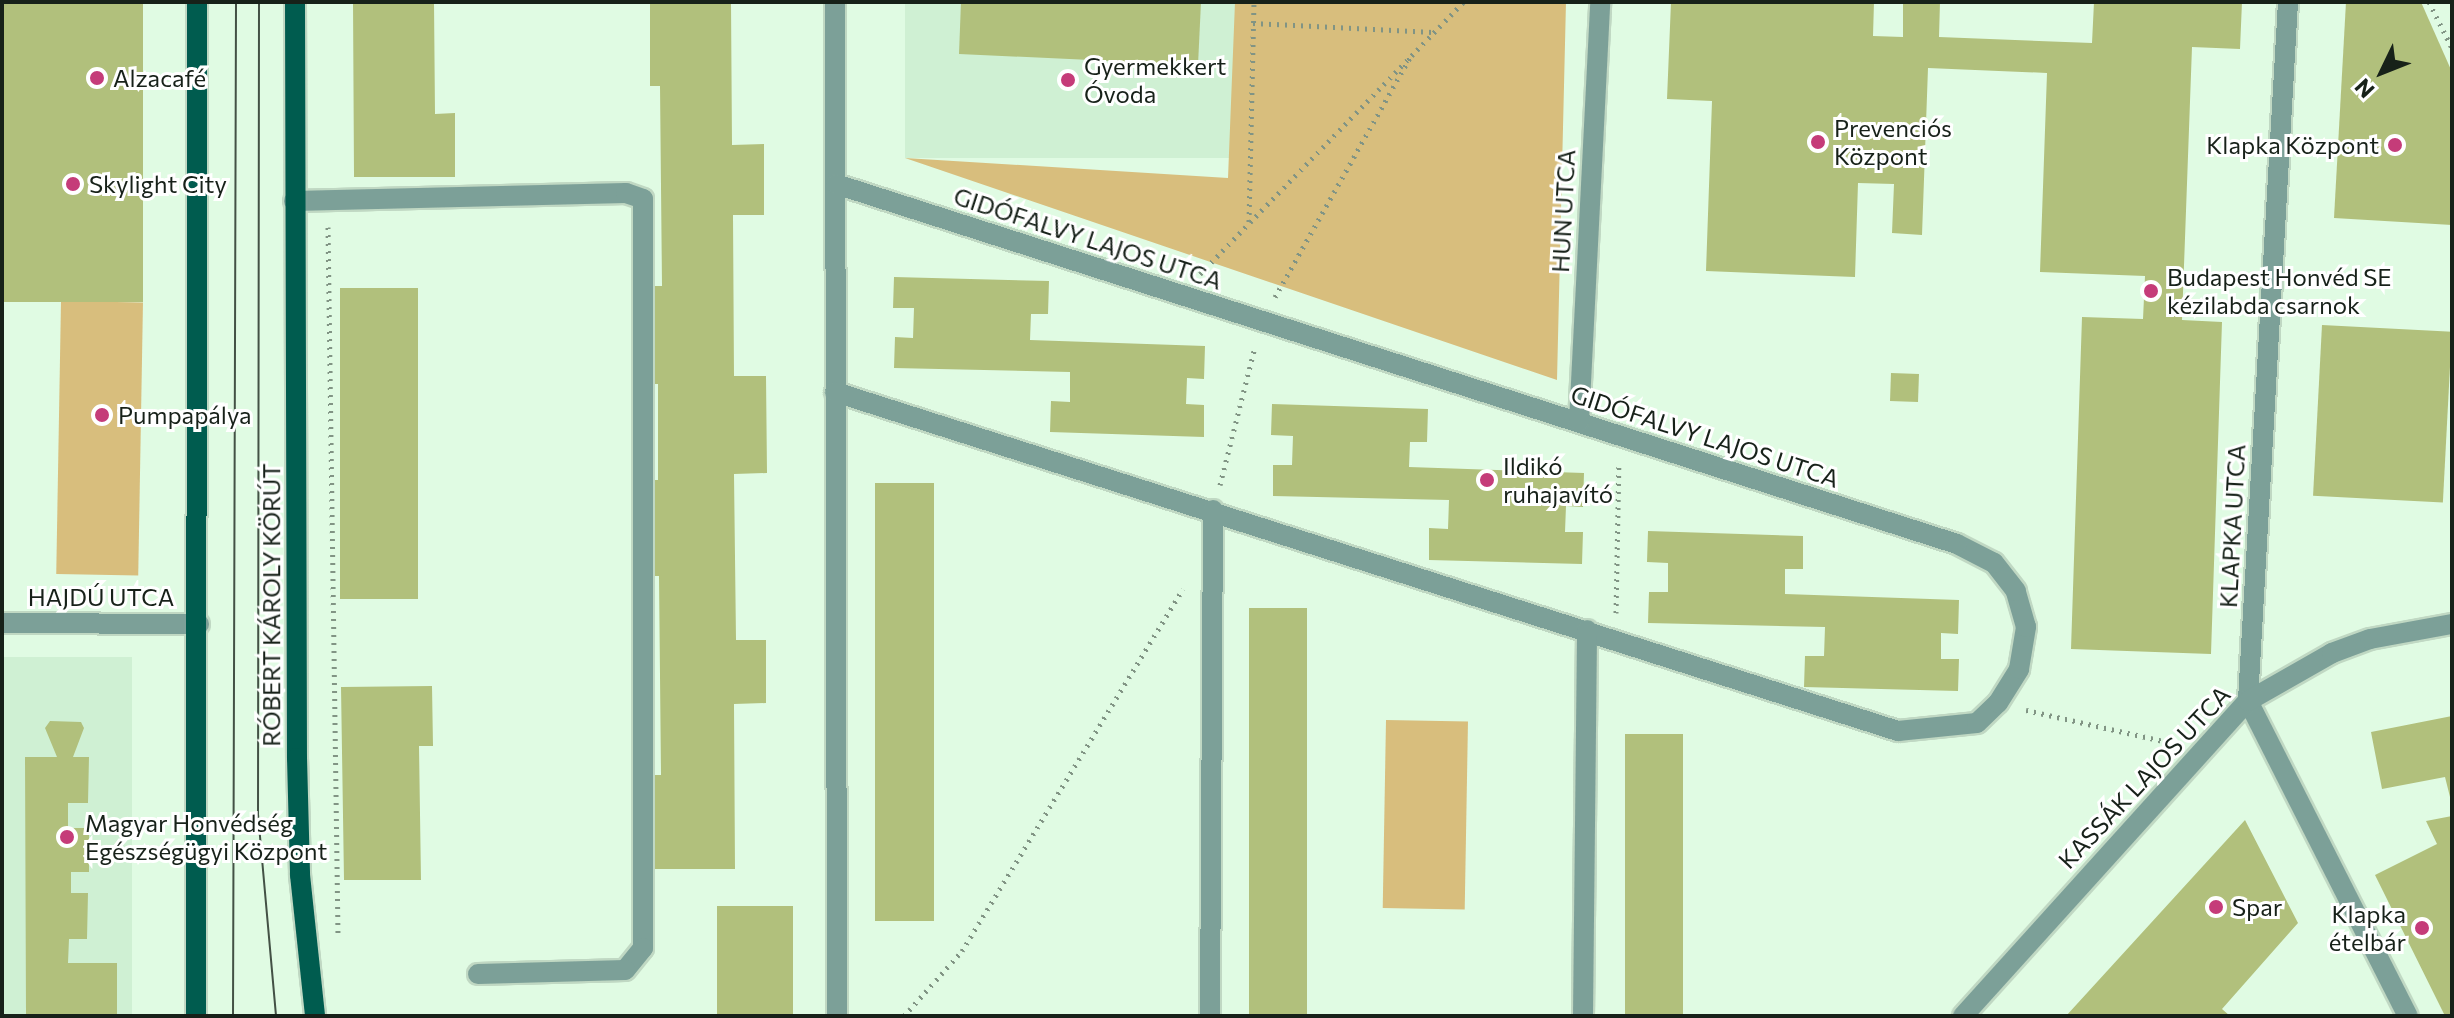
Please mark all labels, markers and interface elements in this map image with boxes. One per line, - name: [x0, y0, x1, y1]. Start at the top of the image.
- north arrow: [2342, 32, 2422, 112]
- place label: Gyermekkert Óvoda: [1084, 52, 1226, 108]
- place label: Alzacafé: [113, 64, 206, 92]
- marker: Alzacafé: [88, 69, 106, 87]
- marker: Gyermekkert Óvoda: [1059, 71, 1077, 89]
- text: N: [2349, 73, 2380, 104]
- place label: Prevenciós Központ: [1834, 114, 1952, 170]
- place label: Klapka Központ: [2206, 131, 2379, 159]
- marker: Prevenciós Központ: [1809, 133, 1827, 151]
- marker: Klapka Központ: [2386, 136, 2404, 154]
- street label: HUN UTCA: [1545, 149, 1581, 273]
- place label: Skylight City: [89, 170, 227, 198]
- marker: Skylight City: [64, 175, 82, 193]
- street label: GIDÓFALVY LAJOS UTCA: [950, 181, 1226, 295]
- place label: Budapest Honvéd SE kézilabda csarnok: [2167, 263, 2392, 319]
- marker: Budapest Honvéd SE kézilabda csarnok: [2142, 282, 2160, 300]
- street label: GIDÓFALVY LAJOS UTCA: [1567, 379, 1843, 493]
- place label: Pumpapálya: [118, 401, 252, 429]
- marker: Pumpapálya: [93, 406, 111, 424]
- street label: KLAPKA UTCA: [2213, 443, 2251, 609]
- place label: Ildikó ruhajavító: [1503, 452, 1613, 508]
- street label: RÓBERT KÁROLY KÖRÚT: [257, 463, 285, 747]
- marker: Ildikó ruhajavító: [1478, 471, 1496, 489]
- street label: HAJDÚ UTCA: [28, 583, 174, 611]
- street label: KASSÁK LAJOS UTCA: [2052, 680, 2236, 874]
- place label: Magyar Honvédség Egészségügyi Központ: [85, 809, 327, 865]
- marker: Magyar Honvédség Egészségügyi Központ: [56, 826, 78, 848]
- place label: Spar: [2232, 893, 2282, 921]
- marker: Spar: [2207, 898, 2225, 916]
- place label: Klapka ételbár: [2329, 900, 2406, 956]
- marker: Klapka ételbár: [2413, 919, 2431, 937]

